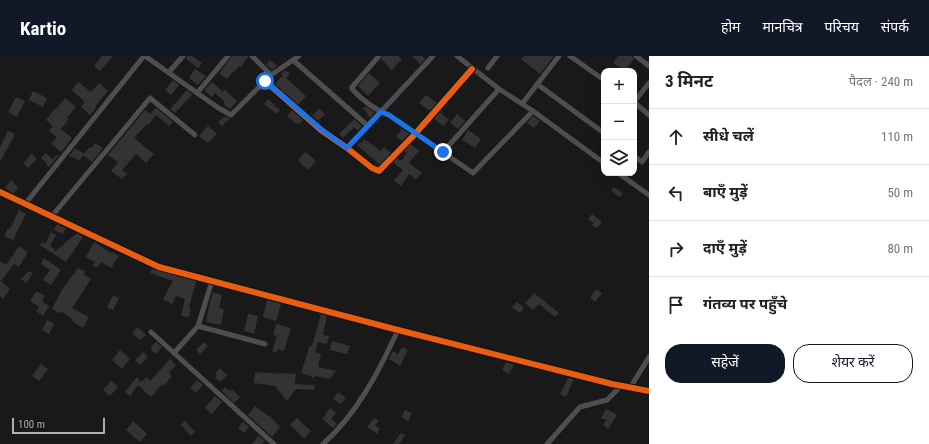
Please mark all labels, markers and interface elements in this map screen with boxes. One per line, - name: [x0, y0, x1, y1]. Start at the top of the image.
- text: Kartio: [20, 17, 66, 40]
- text: होम: [721, 19, 740, 35]
- text: मानचित्र: [762, 19, 803, 35]
- text: परिचय: [825, 19, 859, 35]
- text: संपर्क: [881, 19, 909, 35]
- map controls: [601, 68, 637, 176]
- button: +: [601, 68, 637, 104]
- text: 3 मिनट: [665, 71, 713, 91]
- route start: [256, 72, 274, 90]
- text: पैदल · 240 m: [849, 74, 913, 89]
- button: −: [601, 104, 637, 140]
- icon: ahead: [665, 126, 687, 148]
- text: सीधे चलें: [703, 127, 754, 145]
- text: 110 m: [881, 129, 913, 144]
- button: layers: [601, 140, 637, 176]
- route end: [434, 143, 452, 161]
- icon: left: [665, 182, 687, 204]
- text: बाएँ मुड़ें: [703, 183, 748, 201]
- text: 50 m: [887, 185, 913, 200]
- icon: right: [665, 238, 687, 260]
- text: दाएँ मुड़ें: [703, 239, 747, 257]
- text: 80 m: [887, 241, 913, 256]
- icon: arrive: [665, 294, 687, 316]
- text: गंतव्य पर पहुँचे: [703, 295, 787, 313]
- button: सहेजें: [665, 344, 785, 383]
- button: शेयर करें: [793, 344, 913, 383]
- scale bar: [12, 416, 105, 435]
- text: 100 m: [18, 418, 45, 431]

